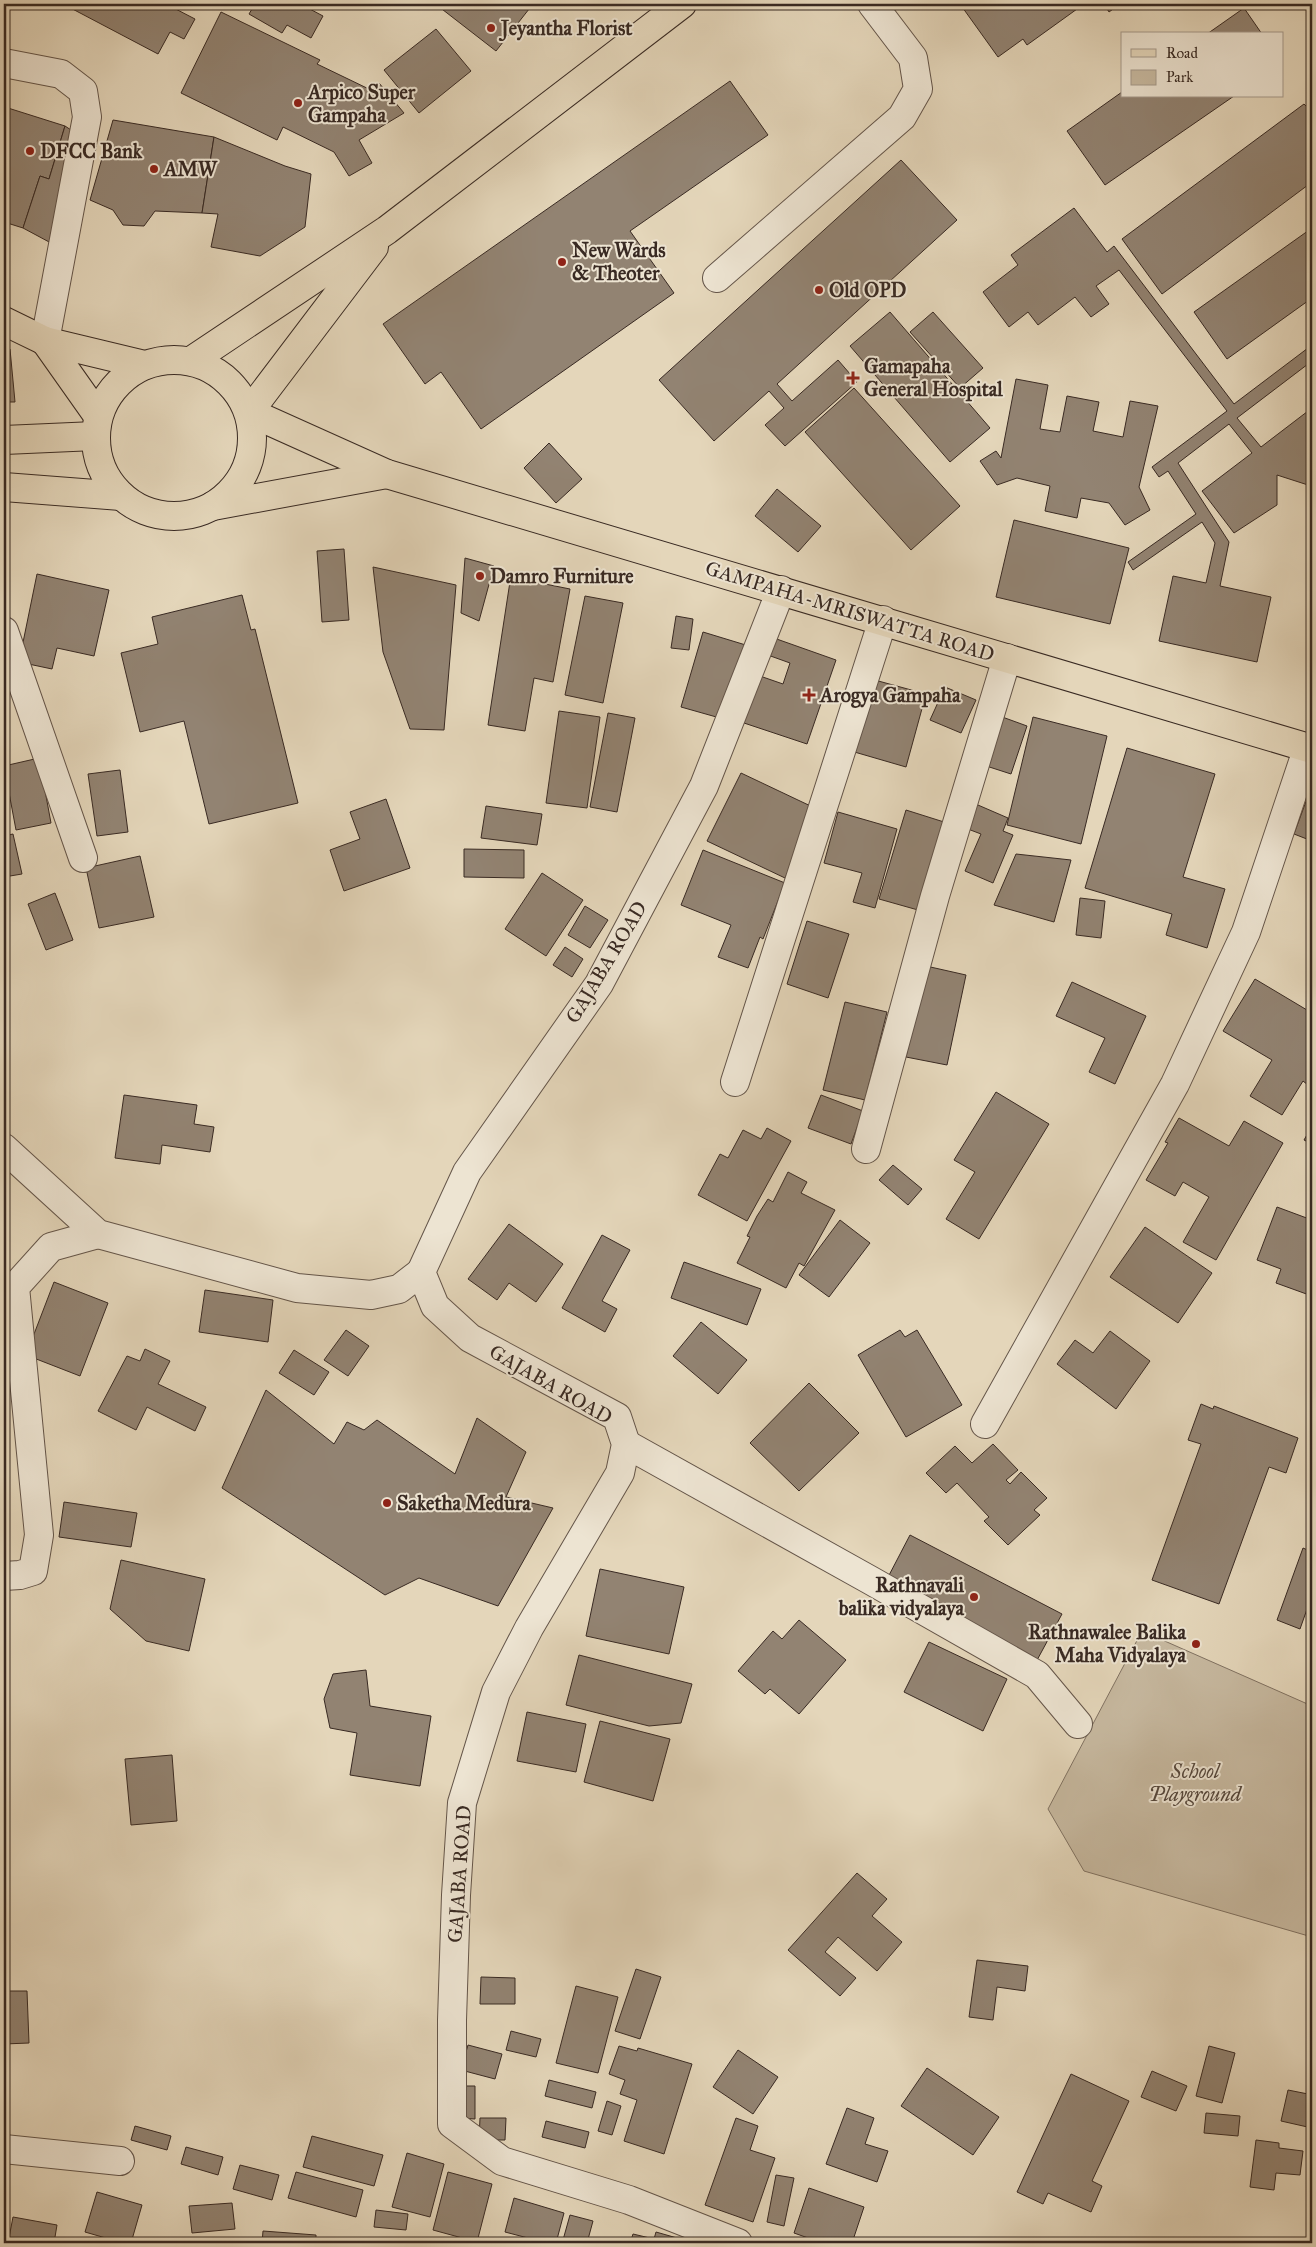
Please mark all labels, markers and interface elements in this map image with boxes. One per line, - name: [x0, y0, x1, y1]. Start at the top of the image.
- place label: Jeyantha Florist: [498, 16, 633, 42]
- marker: Jeyantha Florist: [485, 22, 497, 34]
- legend: [1121, 32, 1284, 98]
- text: Road: [1166, 44, 1198, 62]
- text: Park: [1166, 68, 1193, 86]
- place label: Arpico Super Gampaha: [306, 80, 416, 128]
- marker: Arpico Super Gampaha: [292, 97, 304, 109]
- place label: DFCC Bank: [40, 139, 143, 163]
- marker: DFCC Bank: [24, 145, 36, 157]
- place label: AMW: [162, 157, 218, 181]
- marker: AMW: [148, 163, 160, 175]
- place label: New Wards & Theoter: [572, 238, 666, 285]
- marker: New Wards & Theoter: [556, 256, 568, 268]
- place label: Old OPD: [829, 278, 906, 302]
- marker: Old OPD: [813, 284, 825, 296]
- place label: Gamapaha General Hospital: [864, 354, 1003, 402]
- marker: Gamapaha General Hospital: [846, 371, 860, 385]
- street label: GAMPAHA-MRISWATTA ROAD: [703, 556, 997, 666]
- place label: Damro Furniture: [490, 564, 634, 588]
- marker: Damro Furniture: [474, 570, 486, 582]
- place label: Arogya Gampaha: [818, 683, 961, 708]
- marker: Arogya Gampaha: [802, 688, 816, 702]
- street label: GAJABA ROAD: [560, 897, 653, 1028]
- street label: GAJABA ROAD: [485, 1339, 617, 1430]
- place label: Saketha Medura: [397, 1491, 531, 1515]
- marker: Saketha Medura: [381, 1497, 393, 1509]
- place label: Rathnavali balika vidyalaya: [838, 1573, 965, 1621]
- marker: Rathnavali balika vidyalaya: [968, 1591, 980, 1603]
- place label: Rathnawalee Balika Maha Vidyalaya: [1028, 1620, 1187, 1668]
- marker: Rathnawalee Balika Maha Vidyalaya: [1190, 1638, 1202, 1650]
- park label: School Playground: [1149, 1759, 1243, 1806]
- street label: GAJABA ROAD: [442, 1804, 477, 1944]

